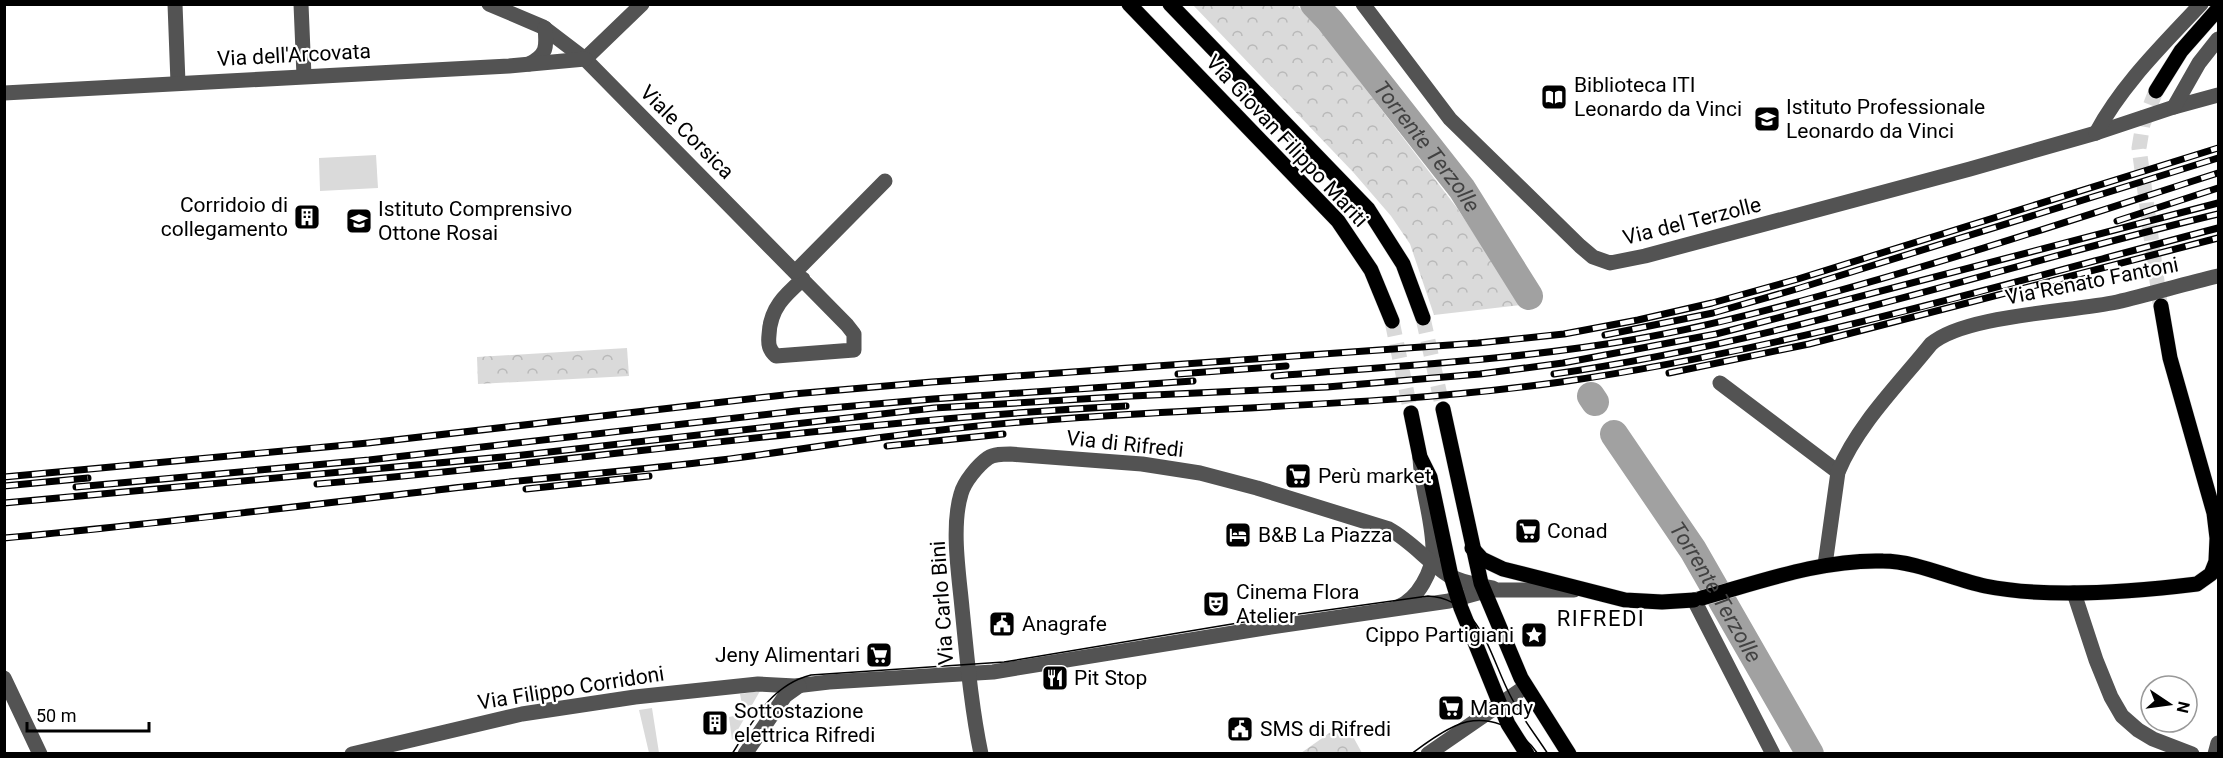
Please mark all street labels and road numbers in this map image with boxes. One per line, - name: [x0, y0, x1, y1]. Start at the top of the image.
- street label: Via dell'Arcovata: [217, 39, 371, 71]
- street label: Via Giovan Filippo Mariti: [1201, 50, 1373, 232]
- street label: Viale Corsica: [635, 80, 739, 184]
- street label: Via del Terzolle: [1621, 192, 1763, 250]
- street label: Via Renato Fantoni: [2003, 252, 2181, 310]
- street label: Via di Rifredi: [1065, 426, 1185, 462]
- street label: Via Carlo Bini: [926, 540, 958, 666]
- street label: Via Filippo Corridoni: [476, 661, 666, 715]

